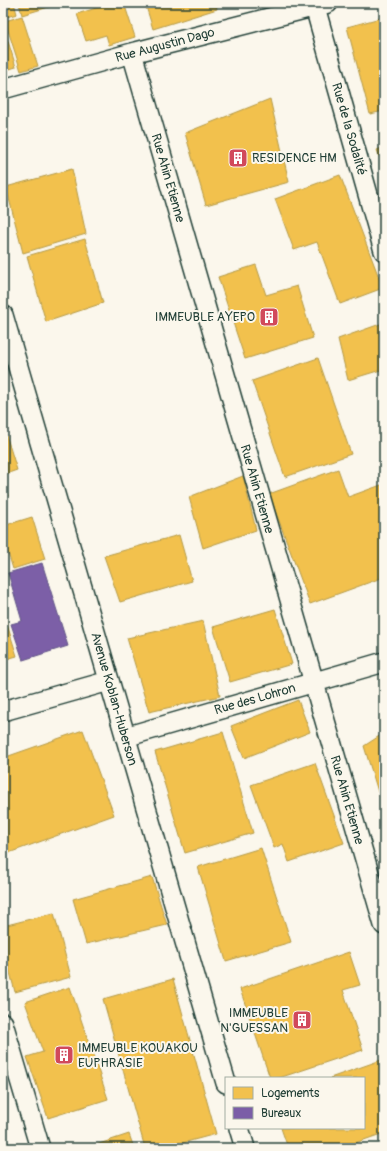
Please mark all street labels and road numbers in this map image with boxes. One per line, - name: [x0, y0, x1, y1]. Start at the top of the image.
- street label: Rue Augustin Dago: [114, 24, 216, 66]
- street label: Rue de la Sodalité: [328, 81, 370, 177]
- street label: Rue Ahin Etienne: [148, 132, 189, 225]
- street label: Rue Ahin Etienne: [237, 443, 278, 536]
- street label: Avenue Koblan-Huberson: [87, 631, 141, 767]
- street label: Rue des Lohron: [212, 680, 298, 718]
- street label: Rue Ahin Etienne: [327, 754, 368, 847]

